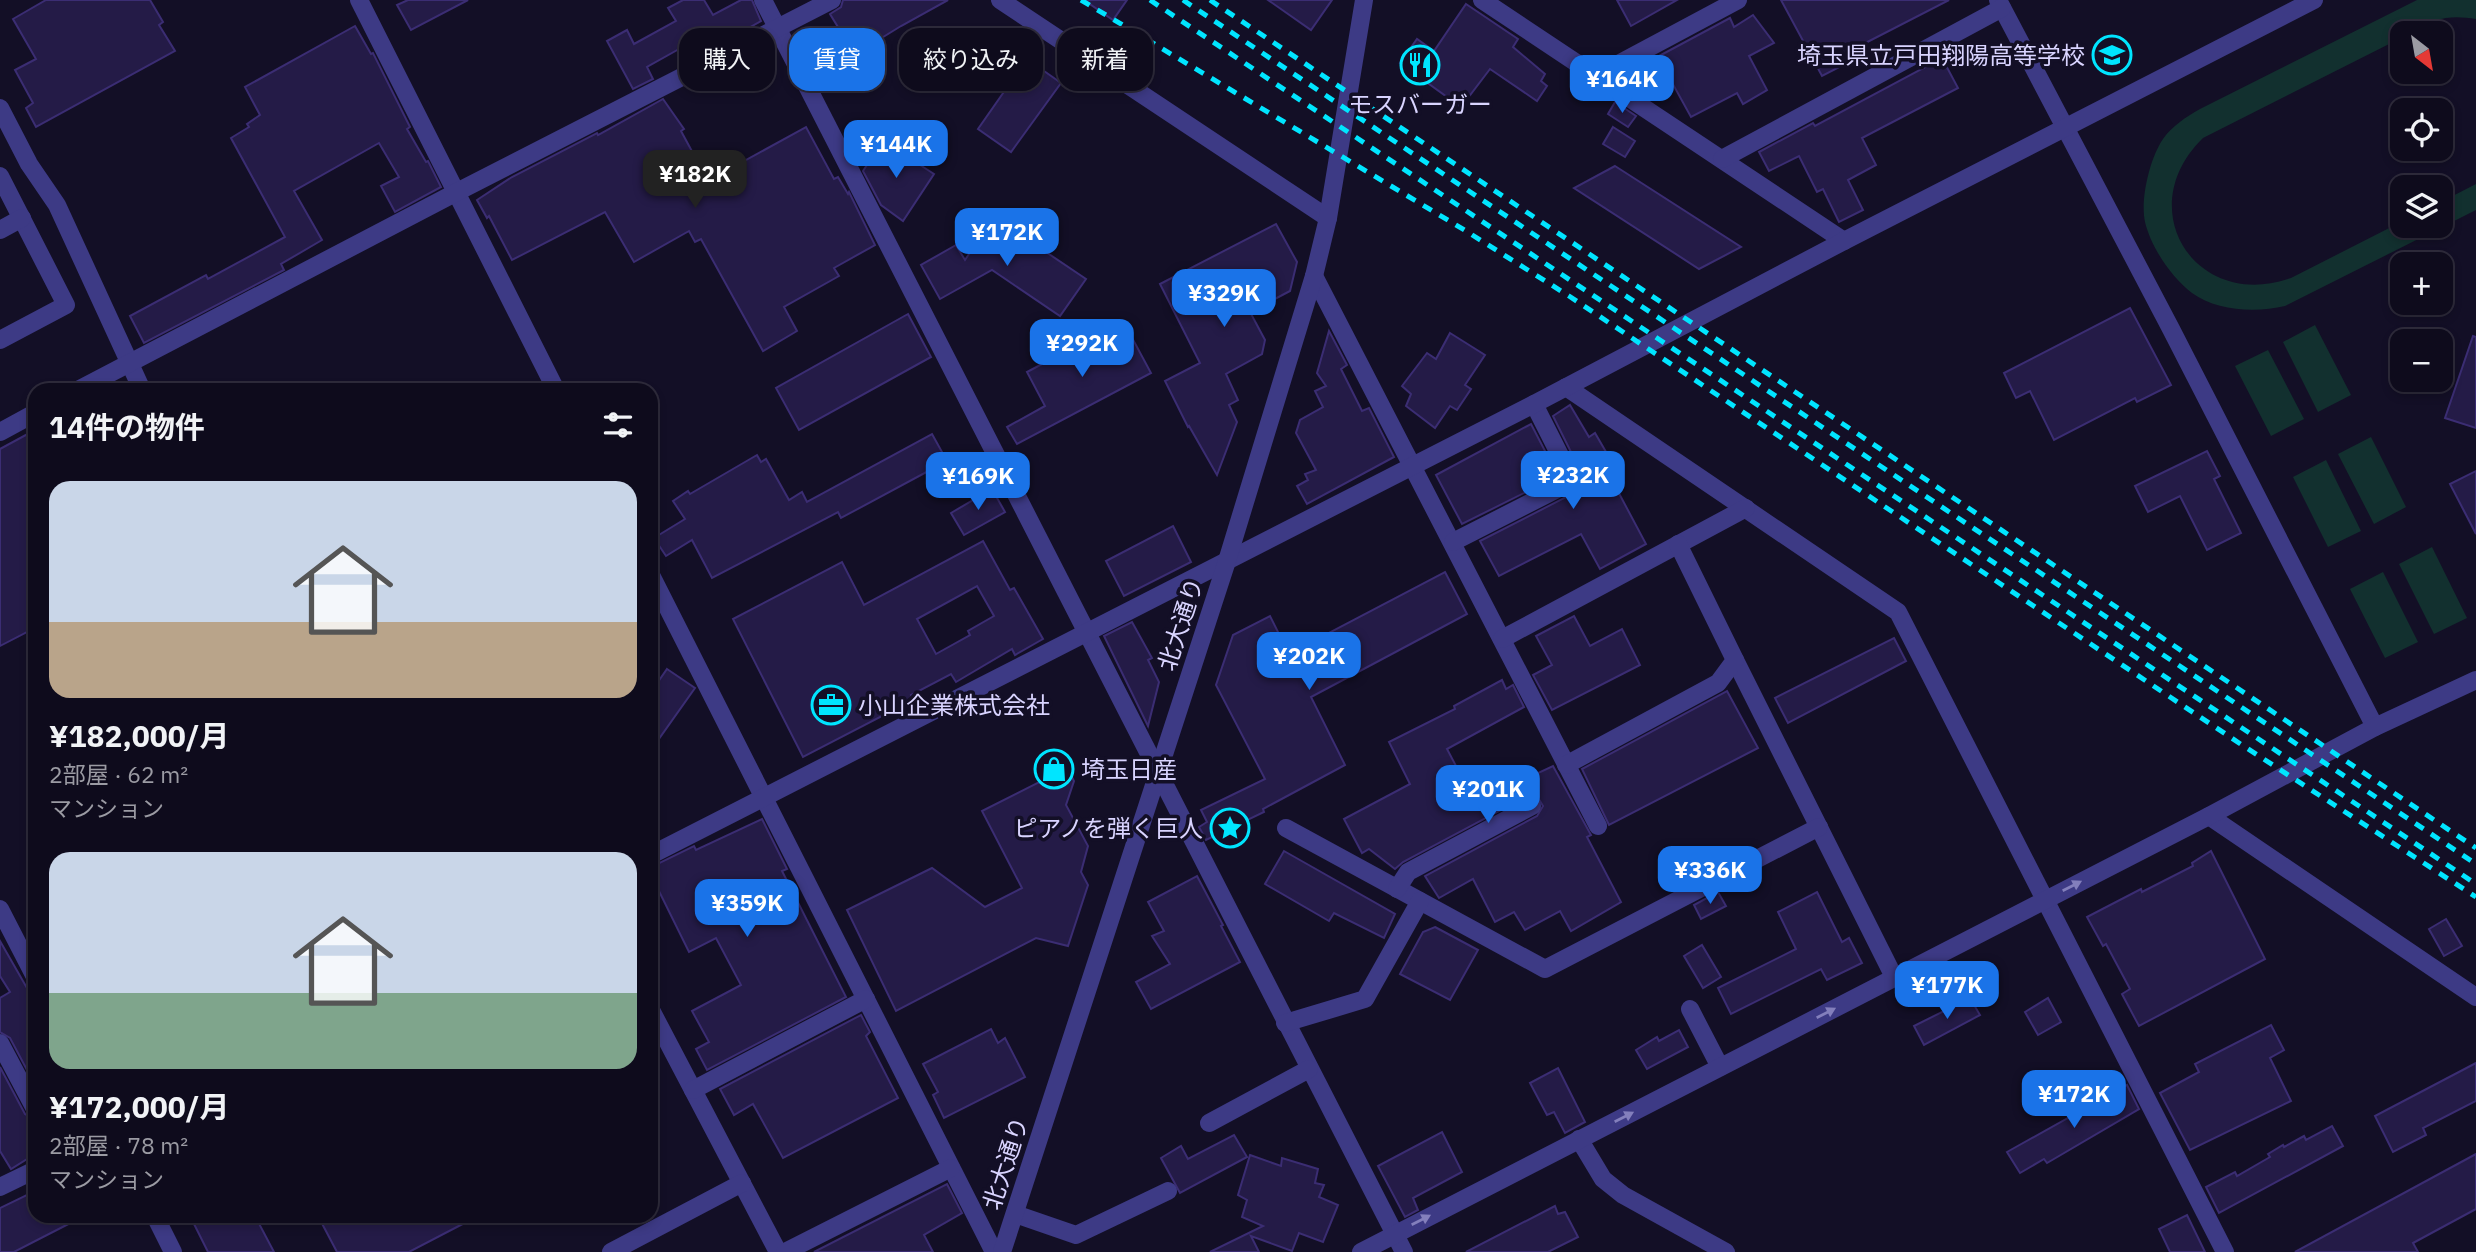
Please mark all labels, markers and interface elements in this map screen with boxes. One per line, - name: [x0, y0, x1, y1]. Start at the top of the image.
- north arrow: [2390, 21, 2454, 84]
- map controls: [2390, 21, 2453, 392]
- chip: 購入: [679, 28, 775, 91]
- chip: 賃貸: [789, 28, 885, 91]
- chip: 絞り込み: [899, 28, 1043, 91]
- chip: 新着: [1057, 28, 1153, 91]
- school or university icon: 埼玉県立戸田翔陽高等学校: [2091, 34, 2133, 76]
- place label: 埼玉県立戸田翔陽高等学校: [1797, 39, 2085, 71]
- restaurant icon: モスバーガー: [1399, 44, 1441, 86]
- pin: ¥164K: [1573, 55, 1671, 115]
- text: ¥164K: [1586, 63, 1658, 93]
- place label: モスバーガー: [1348, 88, 1492, 120]
- button: locate: [2390, 98, 2453, 161]
- pin: ¥144K: [847, 120, 945, 180]
- text: ¥144K: [860, 128, 932, 158]
- pin: ¥182K: [646, 150, 744, 210]
- text: ¥182K: [659, 158, 731, 188]
- button: layers: [2390, 175, 2453, 238]
- pin: ¥172K: [958, 208, 1056, 268]
- text: ¥172K: [971, 216, 1043, 246]
- button: +: [2390, 252, 2453, 315]
- pin: ¥329K: [1175, 270, 1273, 329]
- text: ¥329K: [1188, 277, 1260, 307]
- pin: ¥292K: [1033, 320, 1131, 379]
- text: ¥292K: [1046, 327, 1118, 357]
- button: −: [2390, 329, 2453, 392]
- icon: filters: [599, 406, 637, 444]
- text: 14件の物件: [49, 407, 205, 446]
- pin: ¥169K: [929, 452, 1027, 512]
- pin: ¥232K: [1524, 452, 1622, 511]
- text: ¥232K: [1537, 459, 1609, 489]
- text: ¥169K: [942, 460, 1014, 490]
- icon: home: [280, 527, 406, 653]
- street label: 北大通り: [1150, 573, 1210, 675]
- pin: ¥202K: [1260, 632, 1358, 692]
- text: ¥202K: [1273, 640, 1345, 670]
- office icon: 小山企業株式会社: [810, 684, 852, 726]
- place label: 小山企業株式会社: [858, 689, 1050, 721]
- text: ¥182,000/月: [49, 716, 230, 755]
- shop icon: 埼玉日産: [1033, 748, 1075, 790]
- place label: 埼玉日産: [1081, 753, 1177, 785]
- text: 2部屋 · 62 m²: [49, 759, 188, 789]
- pin: ¥201K: [1439, 766, 1537, 825]
- text: ¥201K: [1452, 773, 1524, 803]
- text: マンション: [49, 793, 164, 823]
- place icon: ピアノを弾く巨人: [1209, 807, 1251, 849]
- place label: ピアノを弾く巨人: [1013, 812, 1203, 844]
- pin: ¥336K: [1661, 846, 1759, 906]
- text: ¥336K: [1674, 854, 1746, 884]
- pin: ¥359K: [698, 880, 796, 939]
- one-way arrow: [2062, 881, 2082, 892]
- text: ¥359K: [711, 887, 783, 917]
- icon: home: [280, 898, 406, 1024]
- pin: ¥177K: [1898, 962, 1996, 1021]
- text: ¥177K: [1911, 969, 1983, 999]
- one-way arrow: [1816, 1007, 1836, 1018]
- pin: ¥172K: [2025, 1070, 2123, 1130]
- text: ¥172K: [2038, 1078, 2110, 1108]
- text: ¥172,000/月: [49, 1087, 230, 1126]
- one-way arrow: [1614, 1111, 1634, 1122]
- street label: 北大通り: [975, 1112, 1035, 1214]
- text: 2部屋 · 78 m²: [49, 1130, 188, 1160]
- text: マンション: [49, 1164, 164, 1194]
- one-way arrow: [1411, 1215, 1431, 1226]

